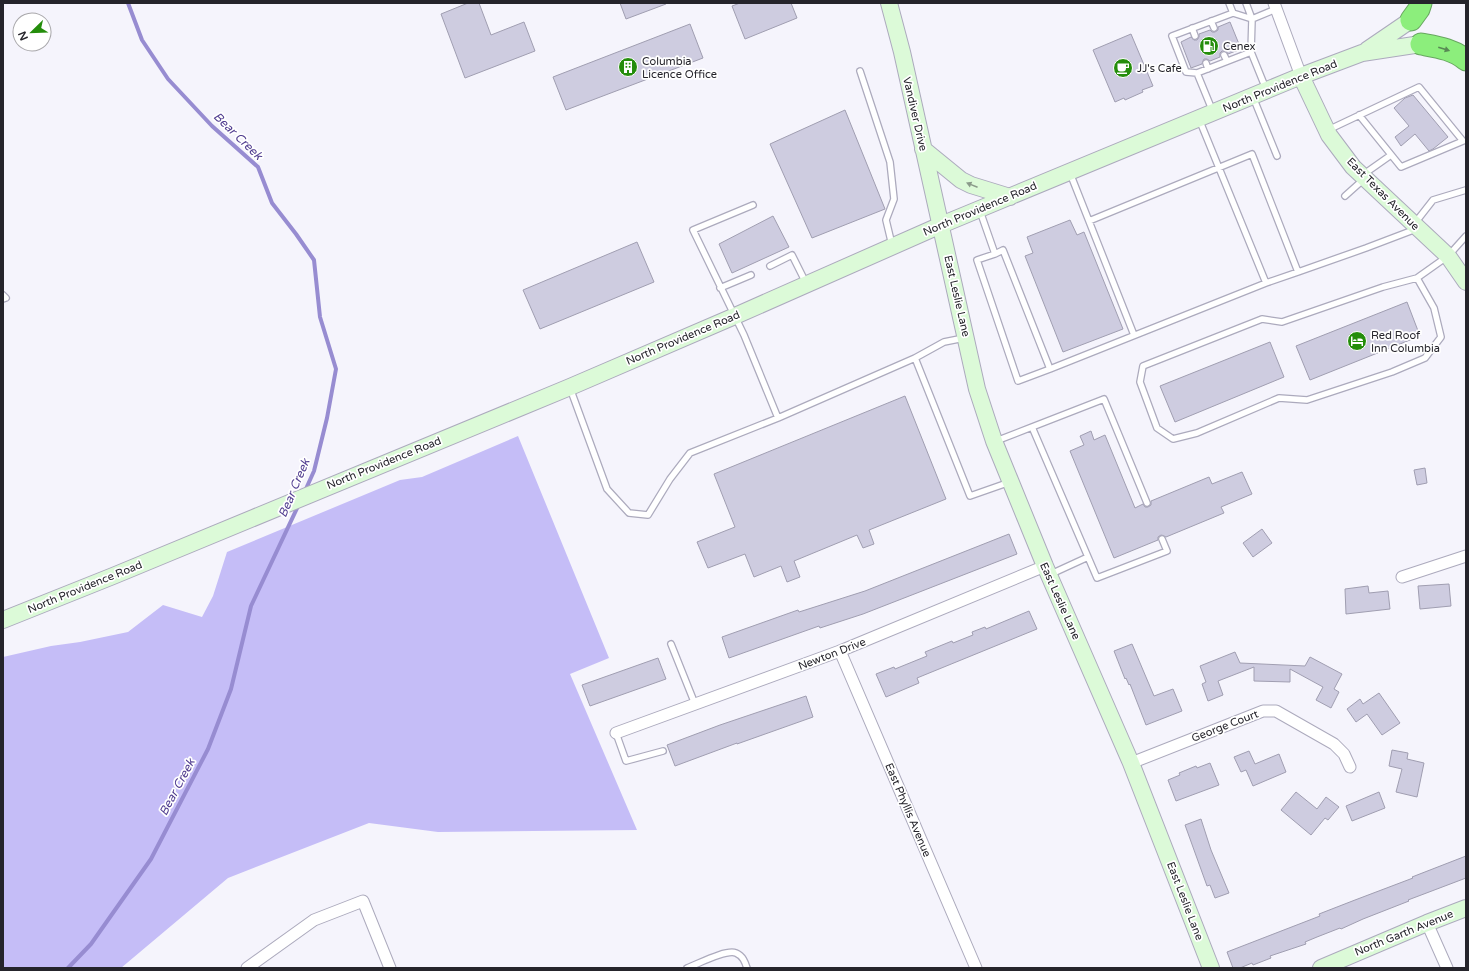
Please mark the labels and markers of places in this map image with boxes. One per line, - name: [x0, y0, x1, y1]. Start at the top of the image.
- fuel station icon: Cenex: [1198, 35, 1220, 57]
- place label: Cenex: [1223, 40, 1256, 53]
- place label: Columbia Licence Office: [642, 55, 717, 81]
- building icon: Columbia Licence Office: [617, 56, 639, 78]
- cafe icon: JJ's Cafe: [1112, 57, 1134, 79]
- place label: JJ's Cafe: [1137, 62, 1182, 75]
- place label: Red Roof Inn Columbia: [1371, 329, 1440, 355]
- hotel icon: Red Roof Inn Columbia: [1346, 330, 1368, 352]

